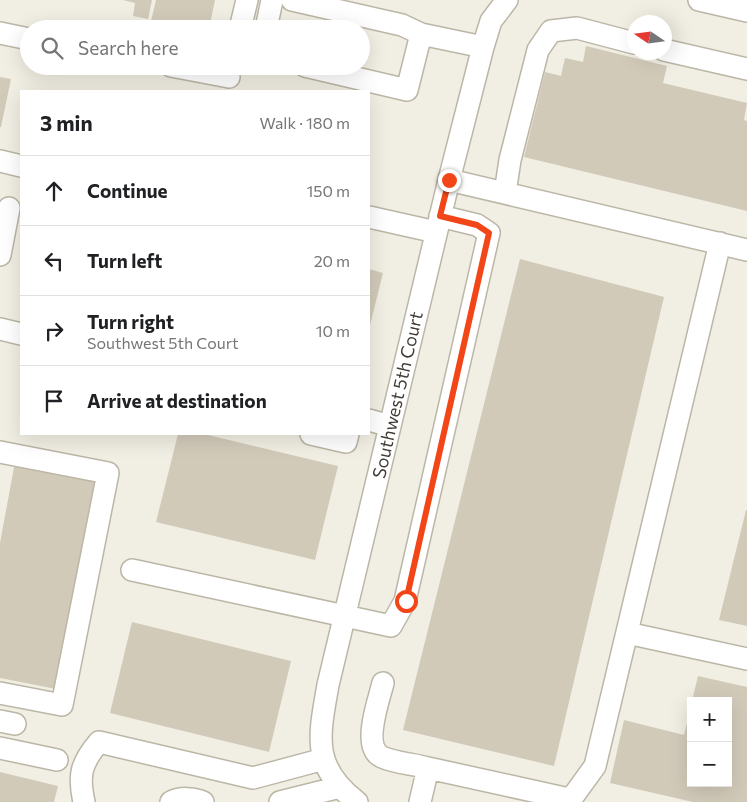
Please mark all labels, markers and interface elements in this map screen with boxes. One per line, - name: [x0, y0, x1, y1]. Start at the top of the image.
- north arrow: [627, 15, 672, 60]
- search box: [20, 20, 370, 75]
- icon: search: [38, 34, 66, 62]
- text: Search here: [78, 36, 178, 59]
- text: 3 min: [40, 110, 93, 135]
- text: Walk · 180 m: [260, 113, 350, 132]
- route end: [438, 169, 461, 192]
- icon: ahead: [40, 177, 68, 205]
- text: Continue: [87, 179, 167, 202]
- text: 150 m: [307, 181, 350, 200]
- icon: left: [40, 247, 68, 275]
- text: Turn left: [87, 249, 162, 272]
- text: 20 m: [314, 251, 350, 270]
- street label: Southwest 5th Court: [367, 309, 427, 480]
- text: Turn right: [87, 310, 174, 333]
- icon: right: [40, 317, 68, 345]
- text: 10 m: [316, 321, 350, 340]
- text: Southwest 5th Court: [87, 333, 239, 352]
- icon: arrive: [40, 387, 68, 415]
- text: Arrive at destination: [87, 389, 267, 412]
- route start: [395, 590, 418, 613]
- map controls: [687, 697, 732, 787]
- button: +: [687, 697, 732, 742]
- button: −: [687, 742, 732, 787]

